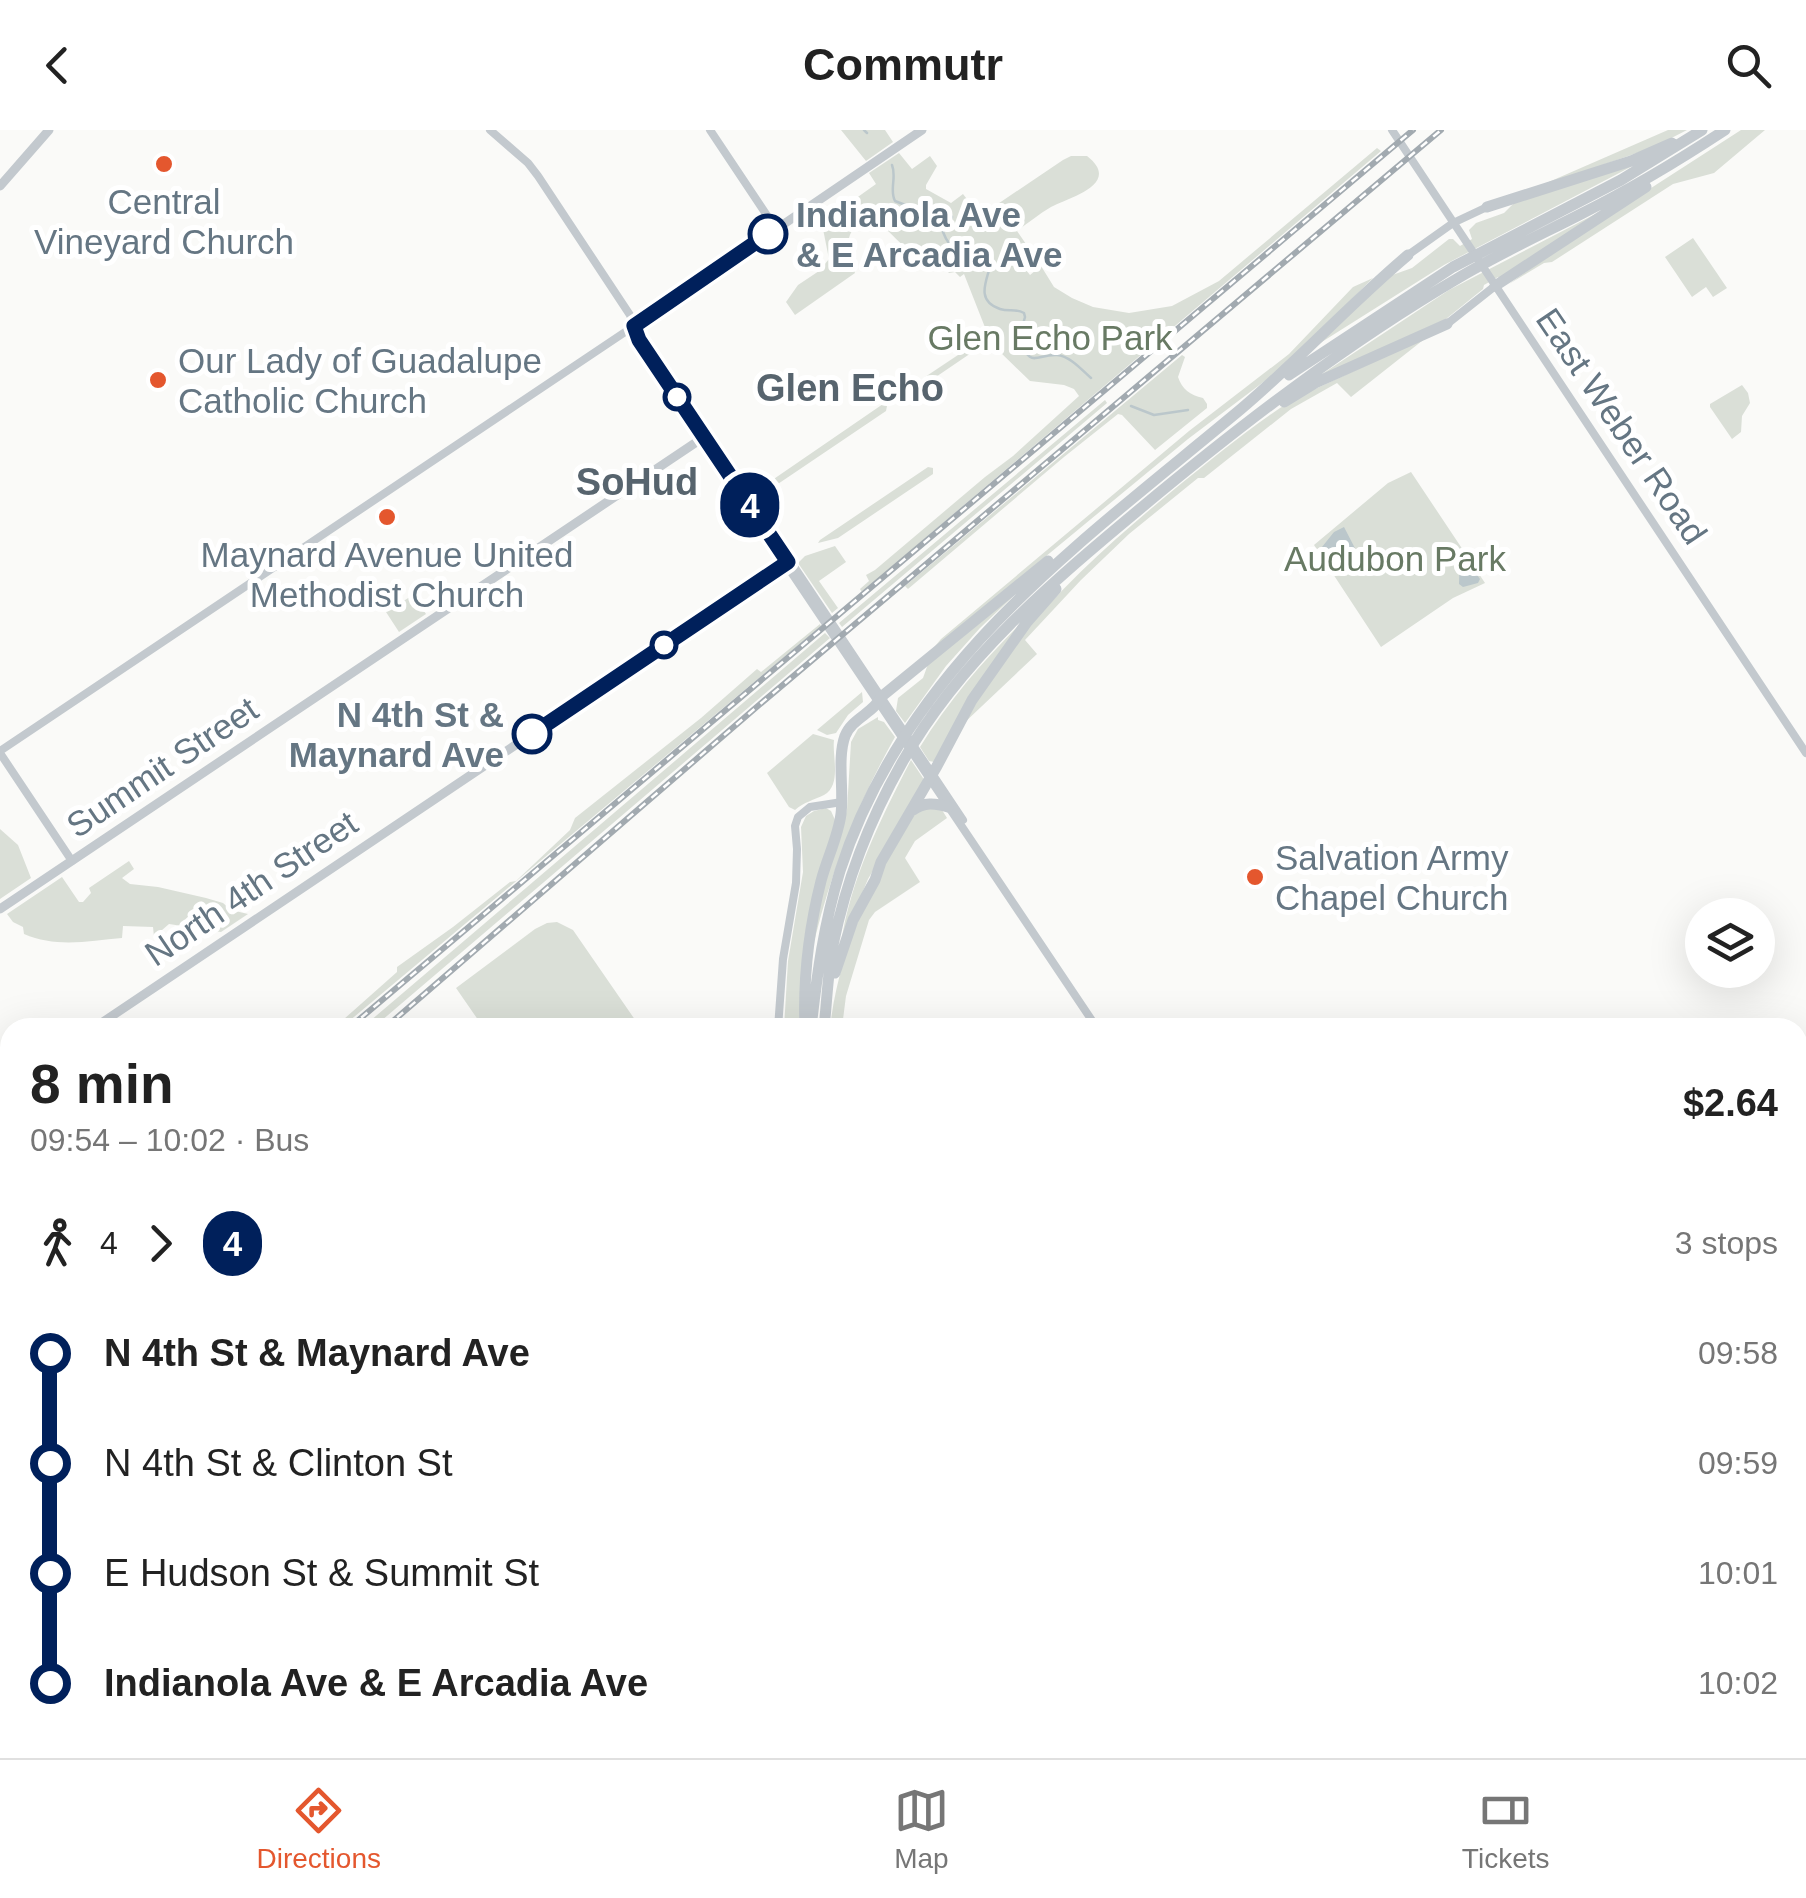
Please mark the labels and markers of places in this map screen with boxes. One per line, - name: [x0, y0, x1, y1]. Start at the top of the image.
- marker: Central Vineyard Church: [153, 153, 175, 175]
- place label: Central Vineyard Church: [34, 182, 294, 261]
- place label: Indianola Ave & E Arcadia Ave: [796, 195, 1063, 274]
- marker: Indianola Ave & E Arcadia Ave: [749, 215, 787, 253]
- place label: Our Lady of Guadalupe Catholic Church: [178, 341, 542, 420]
- marker: Our Lady of Guadalupe Catholic Church: [147, 369, 169, 391]
- unlabelled marker: [664, 384, 690, 410]
- marker: Maynard Avenue United Methodist Church: [376, 506, 398, 528]
- place label: Maynard Avenue United Methodist Church: [201, 535, 573, 614]
- unlabelled marker: [651, 632, 677, 658]
- place label: N 4th St & Maynard Ave: [289, 695, 504, 774]
- marker: N 4th St & Maynard Ave: [513, 715, 551, 753]
- place label: Salvation Army Chapel Church: [1275, 838, 1509, 917]
- marker: Salvation Army Chapel Church: [1244, 866, 1266, 888]

